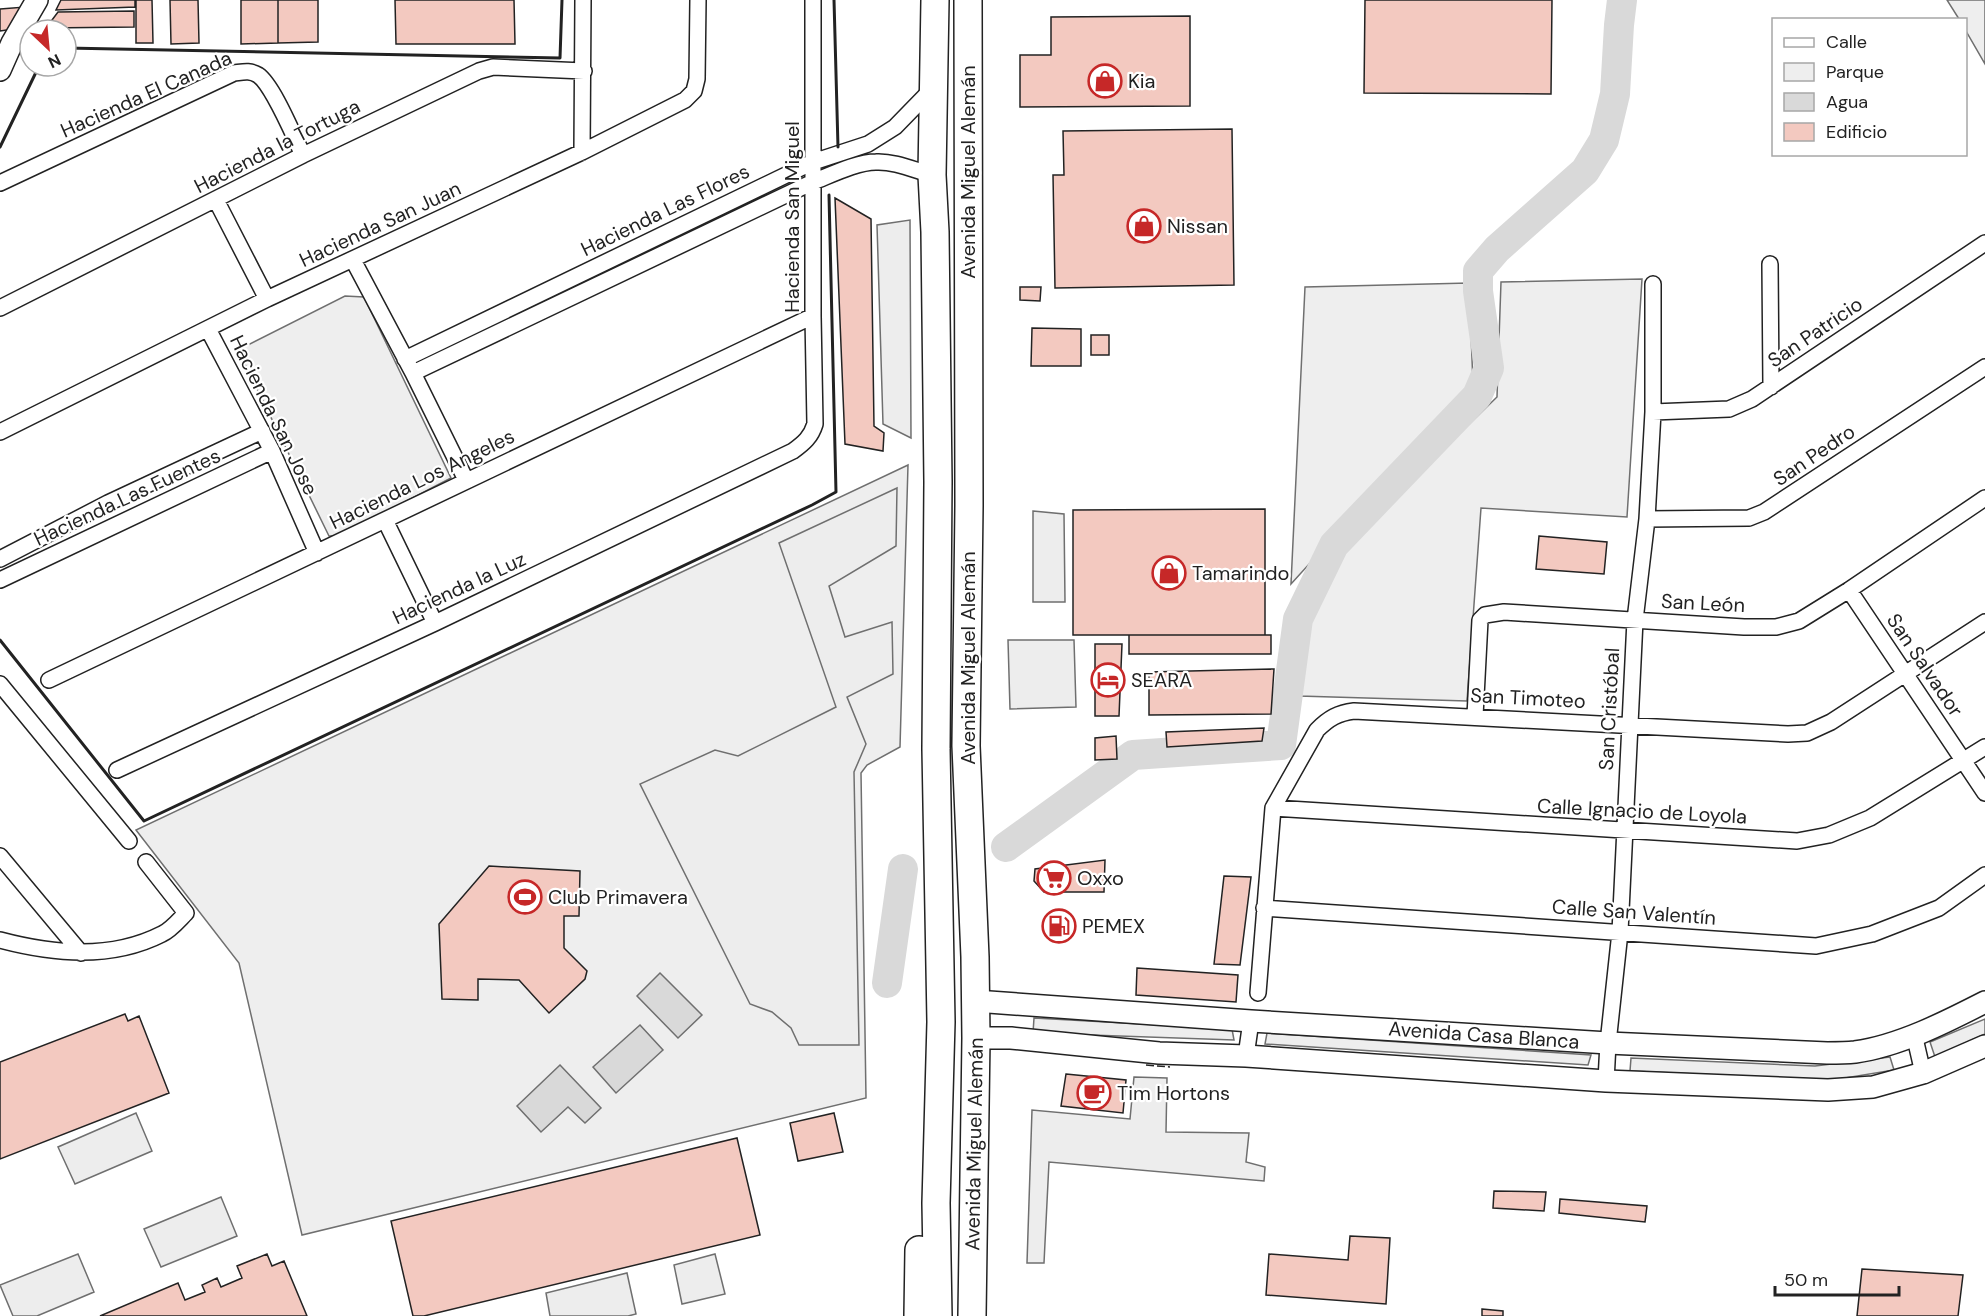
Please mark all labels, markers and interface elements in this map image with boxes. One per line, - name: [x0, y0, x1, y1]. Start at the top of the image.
- north arrow: [18, 18, 78, 78]
- legend: [1772, 18, 1967, 156]
- text: Calle: [1826, 30, 1867, 54]
- street label: Hacienda El Canada: [56, 45, 236, 143]
- text: N: [45, 49, 64, 73]
- text: Parque: [1826, 60, 1884, 84]
- shop icon: Kia: [1087, 63, 1123, 99]
- street label: Avenida Miguel Alemán: [955, 65, 981, 279]
- place label: Kia: [1128, 68, 1155, 94]
- text: Agua: [1826, 90, 1868, 114]
- street label: Hacienda la Tortuga: [190, 93, 364, 199]
- text: Edificio: [1826, 120, 1887, 144]
- street label: Hacienda San Miguel: [779, 121, 805, 313]
- street label: Hacienda Las Flores: [576, 158, 754, 262]
- street label: Hacienda San Juan: [295, 175, 465, 273]
- shop icon: Nissan: [1126, 208, 1162, 244]
- place label: Nissan: [1167, 213, 1228, 239]
- street label: San Patricio: [1762, 291, 1868, 373]
- street label: Hacienda San Jose: [224, 331, 324, 499]
- street label: San Pedro: [1768, 418, 1860, 492]
- street label: Hacienda Los Angeles: [325, 423, 519, 535]
- street label: Hacienda Las Fuentes: [29, 442, 225, 552]
- street label: Hacienda la Luz: [388, 546, 530, 630]
- street label: Avenida Miguel Alemán: [955, 551, 981, 765]
- shop icon: Tamarindo: [1151, 555, 1187, 591]
- place label: Tamarindo: [1192, 560, 1289, 586]
- street label: San León: [1660, 588, 1746, 618]
- street label: San Salvador: [1881, 608, 1969, 722]
- street label: San Cristóbal: [1593, 647, 1625, 771]
- hotel icon: SEARA: [1090, 662, 1126, 698]
- place label: SEARA: [1131, 667, 1192, 693]
- street label: San Timoteo: [1470, 682, 1586, 714]
- street label: Calle Ignacio de Loyola: [1536, 793, 1748, 829]
- supermarket icon: Oxxo: [1036, 860, 1072, 896]
- place label: Oxxo: [1077, 865, 1124, 891]
- sports icon: Club Primavera: [507, 879, 543, 915]
- place label: Club Primavera: [548, 884, 688, 910]
- street label: Calle San Valentín: [1551, 893, 1717, 931]
- fuel station icon: PEMEX: [1041, 908, 1077, 944]
- place label: PEMEX: [1082, 913, 1145, 939]
- street label: Avenida Casa Blanca: [1388, 1015, 1580, 1055]
- street label: Avenida Miguel Alemán: [959, 1037, 989, 1251]
- cafe icon: Tim Hortons: [1076, 1075, 1112, 1111]
- place label: Tim Hortons: [1117, 1080, 1230, 1106]
- scale bar: [1775, 1259, 1900, 1297]
- text: 50 m: [1784, 1268, 1828, 1292]

